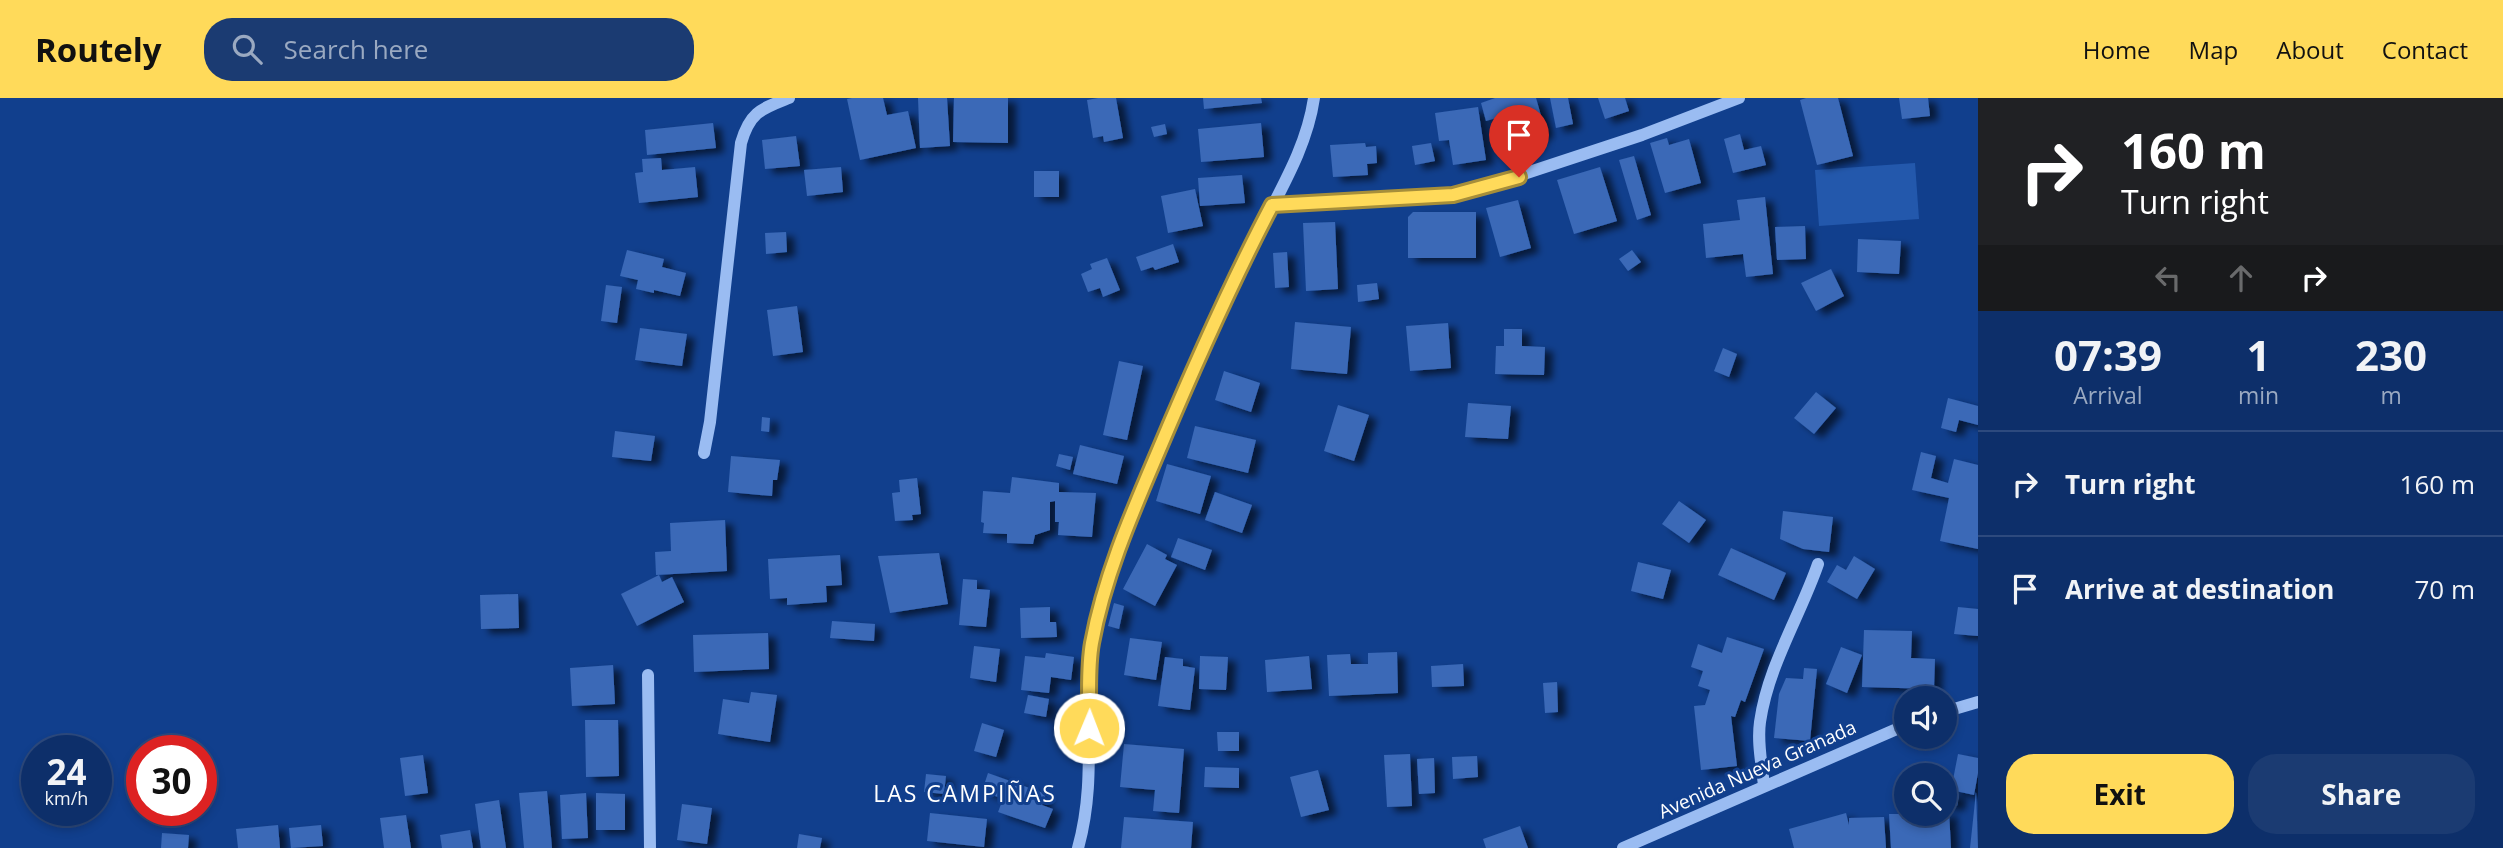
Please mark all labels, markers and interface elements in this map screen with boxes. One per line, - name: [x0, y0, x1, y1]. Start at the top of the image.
- search box: [204, 18, 694, 81]
- text: Routely: [35, 27, 162, 72]
- icon: search: [228, 30, 266, 68]
- text: Search here: [284, 31, 428, 67]
- text: Home: [2083, 33, 2151, 66]
- text: Map: [2189, 33, 2238, 66]
- text: About: [2276, 33, 2344, 66]
- text: Contact: [2382, 33, 2468, 66]
- pin: [1489, 105, 1549, 177]
- icon: arrive: [1500, 116, 1538, 154]
- text: 160 m: [2121, 117, 2266, 183]
- icon: right: [2006, 126, 2097, 217]
- text: Turn right: [2121, 180, 2269, 223]
- icon: left: [2149, 259, 2187, 297]
- icon: ahead: [2222, 259, 2260, 297]
- icon: right: [2295, 259, 2333, 297]
- text: 07:39: [2054, 326, 2162, 383]
- text: 1: [2246, 326, 2271, 383]
- text: 230: [2355, 326, 2427, 383]
- text: Arrival: [2073, 379, 2143, 411]
- text: min: [2238, 379, 2279, 411]
- text: m: [2380, 379, 2402, 411]
- icon: right: [2006, 465, 2044, 503]
- text: Turn right: [2065, 466, 2196, 502]
- text: 160 m: [2400, 466, 2475, 502]
- icon: arrive: [2006, 570, 2044, 608]
- text: Arrive at destination: [2065, 571, 2334, 607]
- text: 70 m: [2414, 571, 2475, 607]
- map controls: [1894, 686, 1957, 826]
- button: sound: [1894, 686, 1957, 749]
- position arrow: [1052, 691, 1126, 765]
- street label: Avenida Nueva Granada: [1654, 714, 1860, 824]
- speed limit sign: 30: [126, 735, 217, 826]
- text: 24: [46, 748, 87, 795]
- button: Exit: [2006, 754, 2234, 834]
- button: Share: [2248, 754, 2475, 834]
- button: search: [1894, 763, 1957, 826]
- district label: LAS CAMPIÑAS: [873, 777, 1057, 809]
- text: km/h: [45, 786, 88, 810]

